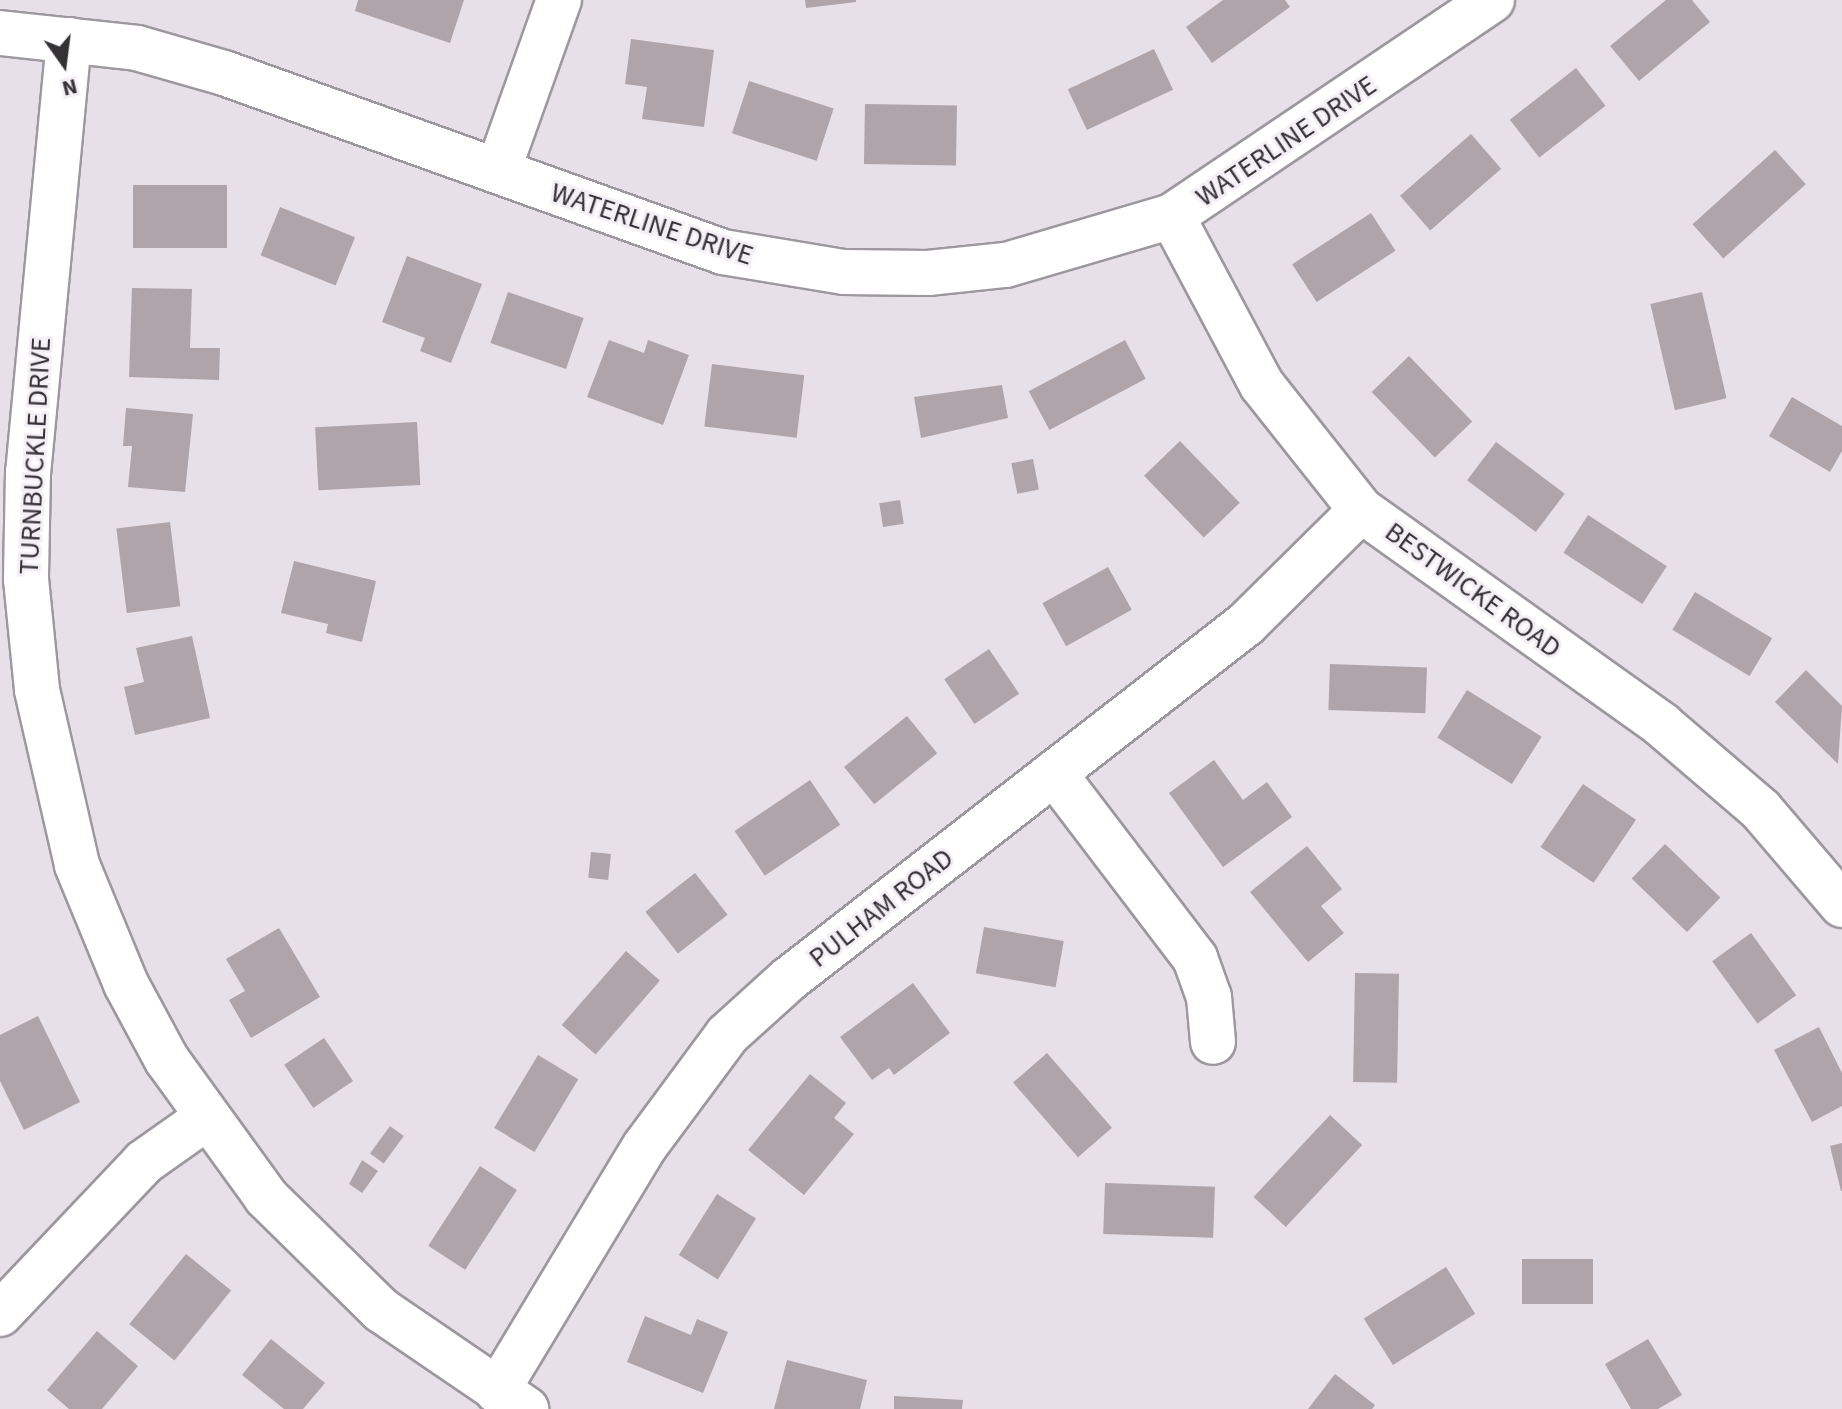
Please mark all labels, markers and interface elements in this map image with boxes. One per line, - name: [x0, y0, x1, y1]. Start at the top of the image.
- north arrow: [24, 24, 104, 104]
- street label: WATERLINE DRIVE: [1189, 68, 1383, 214]
- text: N: [59, 70, 81, 105]
- street label: WATERLINE DRIVE: [547, 175, 757, 273]
- street label: TURNBUCKLE DRIVE: [12, 337, 58, 575]
- street label: BESTWICKE ROAD: [1378, 515, 1568, 665]
- street label: PULHAM ROAD: [802, 841, 960, 975]

